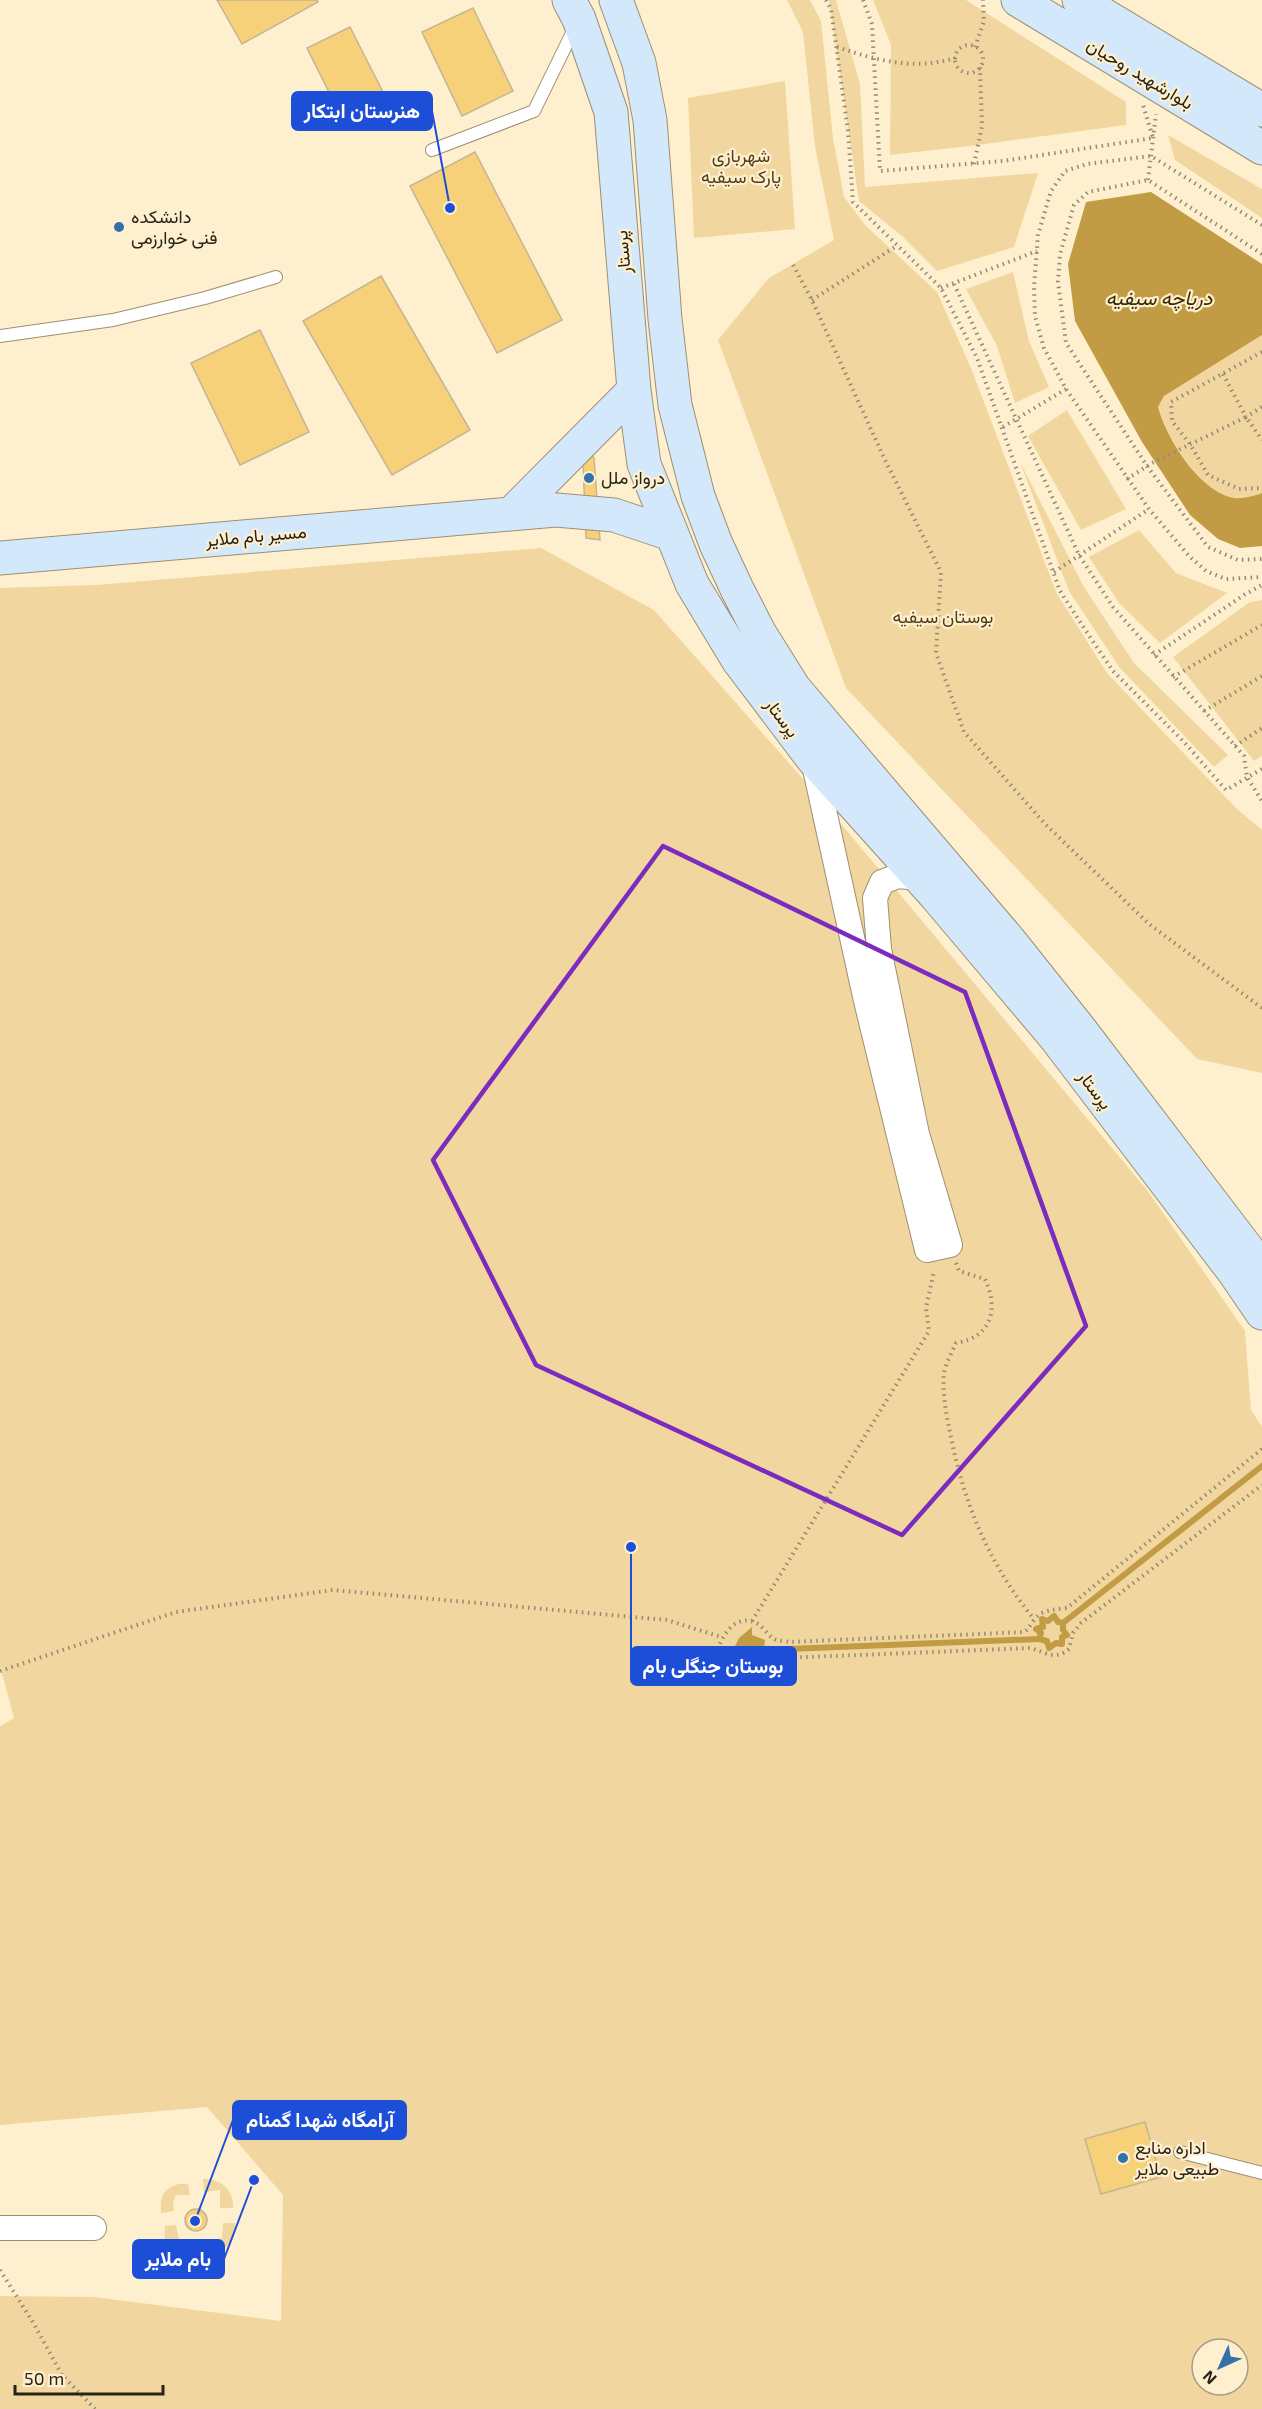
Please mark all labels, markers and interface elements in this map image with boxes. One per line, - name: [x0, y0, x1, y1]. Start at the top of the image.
- street label: بلوارشهید روحیان: [1083, 33, 1198, 114]
- callout: هنرستان ابتکار: [292, 92, 432, 130]
- text: هنرستان ابتکار: [303, 98, 420, 124]
- park label: شهربازی پارک سیفیه: [701, 144, 781, 189]
- place label: دانشکده فنی خوارزمی: [131, 205, 218, 249]
- marker: دانشکده فنی خوارزمی: [112, 220, 126, 234]
- street label: پرستار: [609, 229, 637, 276]
- water label: دریاچه سیفیه: [1106, 285, 1213, 312]
- place label: درواز ملل: [601, 466, 665, 489]
- marker: درواز ملل: [582, 471, 596, 485]
- street label: مسیر بام ملایر: [204, 520, 307, 552]
- park label: بوستان سیفیه: [893, 605, 993, 628]
- street label: پرستار: [759, 693, 805, 743]
- street label: پرستار: [1072, 1065, 1118, 1115]
- callout: بوستان جنگلی بام: [631, 1647, 796, 1685]
- text: بوستان جنگلی بام: [643, 1653, 783, 1679]
- callout: آرامگاه شهدا گمنام: [233, 2101, 406, 2139]
- text: آرامگاه شهدا گمنام: [246, 2107, 396, 2133]
- place label: اداره منابع طبیعی ملایر: [1134, 2136, 1219, 2180]
- marker: اداره منابع طبیعی ملایر: [1116, 2151, 1130, 2165]
- callout: بام ملایر: [133, 2240, 224, 2278]
- text: بام ملایر: [144, 2246, 211, 2272]
- north arrow: [1190, 2337, 1250, 2397]
- scale bar: [15, 2358, 164, 2396]
- text: 50 m: [24, 2367, 64, 2389]
- text: N: [1198, 2367, 1220, 2389]

